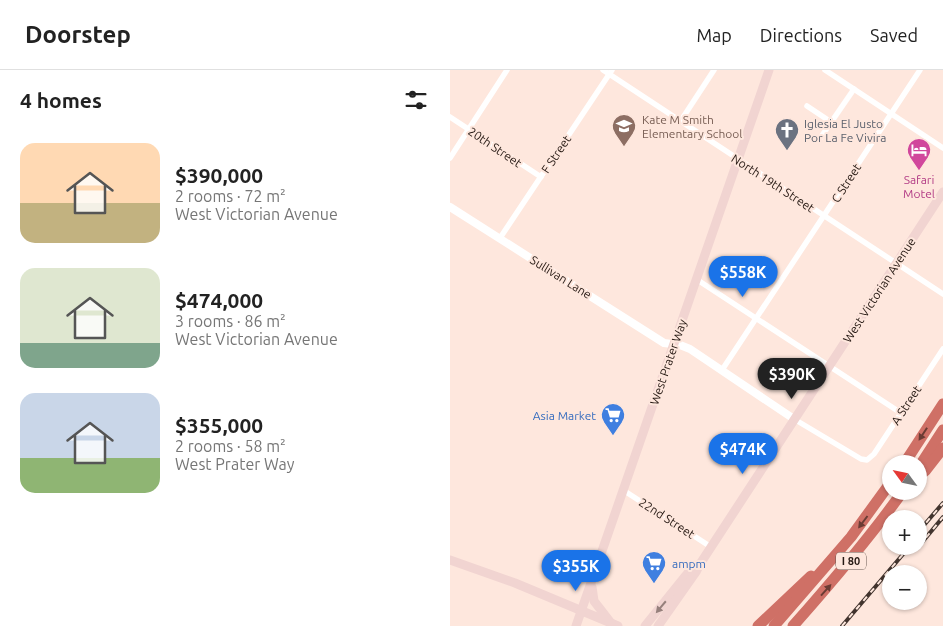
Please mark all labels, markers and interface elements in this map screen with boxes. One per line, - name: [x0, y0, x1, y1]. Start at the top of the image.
- text: Doorstep: [25, 21, 131, 48]
- text: Map: [696, 25, 732, 45]
- text: Directions: [760, 25, 842, 45]
- text: Saved: [870, 25, 918, 45]
- icon: filters: [402, 86, 430, 114]
- text: 4 homes: [20, 88, 102, 112]
- school or university icon: Kate M Smith Elementary School: [611, 113, 637, 147]
- place label: Kate M Smith Elementary School: [642, 113, 742, 140]
- church icon: Iglesia El Justo Por La Fe Vivira: [774, 117, 800, 151]
- place label: Iglesia El Justo Por La Fe Vivira: [804, 117, 886, 144]
- street label: 20th Street: [466, 124, 524, 170]
- street label: F Street: [539, 132, 573, 175]
- hotel icon: Safari Motel: [906, 137, 932, 171]
- street label: North 19th Street: [729, 151, 817, 215]
- street label: C Street: [829, 161, 863, 205]
- icon: home: [60, 163, 120, 223]
- text: $390,000: [175, 163, 263, 187]
- place label: Safari Motel: [903, 173, 935, 200]
- text: 2 rooms · 72 m²: [175, 187, 286, 205]
- text: West Victorian Avenue: [175, 205, 338, 223]
- street label: West Victorian Avenue: [840, 235, 918, 345]
- street label: Sullivan Lane: [528, 253, 594, 301]
- pin: $558K: [708, 256, 778, 298]
- text: $558K: [720, 263, 766, 281]
- icon: home: [60, 288, 120, 348]
- text: $474,000: [175, 288, 263, 312]
- text: 3 rooms · 86 m²: [175, 312, 286, 330]
- street label: West Prater Way: [647, 317, 689, 406]
- text: West Victorian Avenue: [175, 330, 338, 348]
- pin: $390K: [757, 358, 827, 400]
- text: $390K: [769, 365, 815, 383]
- street label: A Street: [889, 383, 924, 427]
- supermarket icon: Asia Market: [600, 402, 626, 436]
- place label: Asia Market: [533, 409, 596, 422]
- icon: home: [60, 413, 120, 473]
- text: $355,000: [175, 413, 263, 437]
- one-way arrow: [919, 427, 928, 441]
- pin: $474K: [708, 432, 778, 475]
- text: 2 rooms · 58 m²: [175, 437, 286, 455]
- text: $474K: [720, 440, 766, 458]
- text: West Prater Way: [175, 455, 294, 473]
- north arrow: [882, 455, 928, 500]
- map controls: [882, 455, 927, 610]
- street label: 22nd Street: [637, 495, 697, 541]
- button: +: [882, 510, 927, 555]
- one-way arrow: [858, 515, 868, 529]
- pin: $355K: [541, 550, 611, 592]
- supermarket icon: ampm: [641, 550, 667, 584]
- road number: I 80: [836, 552, 866, 570]
- text: $355K: [553, 557, 599, 575]
- place label: ampm: [672, 557, 706, 570]
- button: −: [882, 565, 927, 610]
- one-way arrow: [820, 584, 832, 596]
- one-way arrow: [655, 601, 666, 614]

